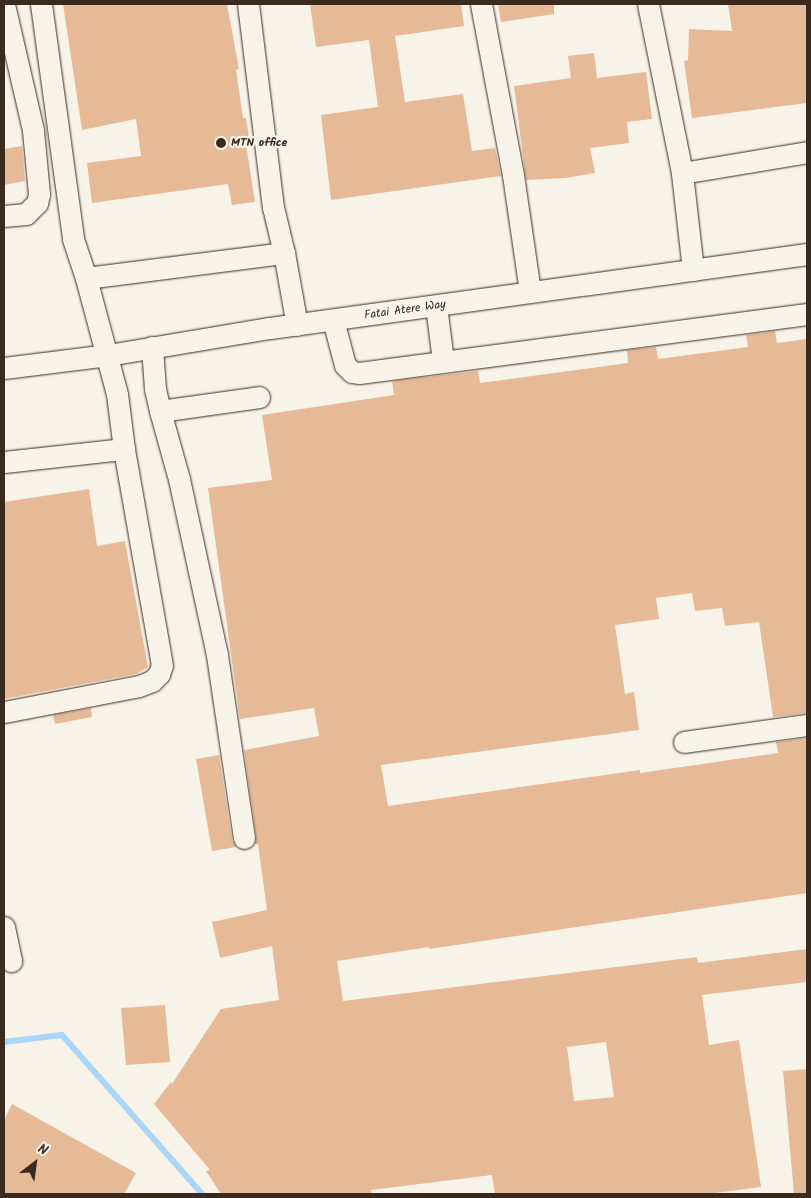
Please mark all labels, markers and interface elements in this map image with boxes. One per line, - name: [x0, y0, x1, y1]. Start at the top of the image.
- place label: MTN office: [231, 136, 287, 150]
- marker: MTN office: [215, 137, 227, 149]
- street label: Fatai Atere Way: [363, 297, 447, 323]
- north arrow: [10, 1138, 60, 1188]
- text: N: [33, 1138, 52, 1162]

